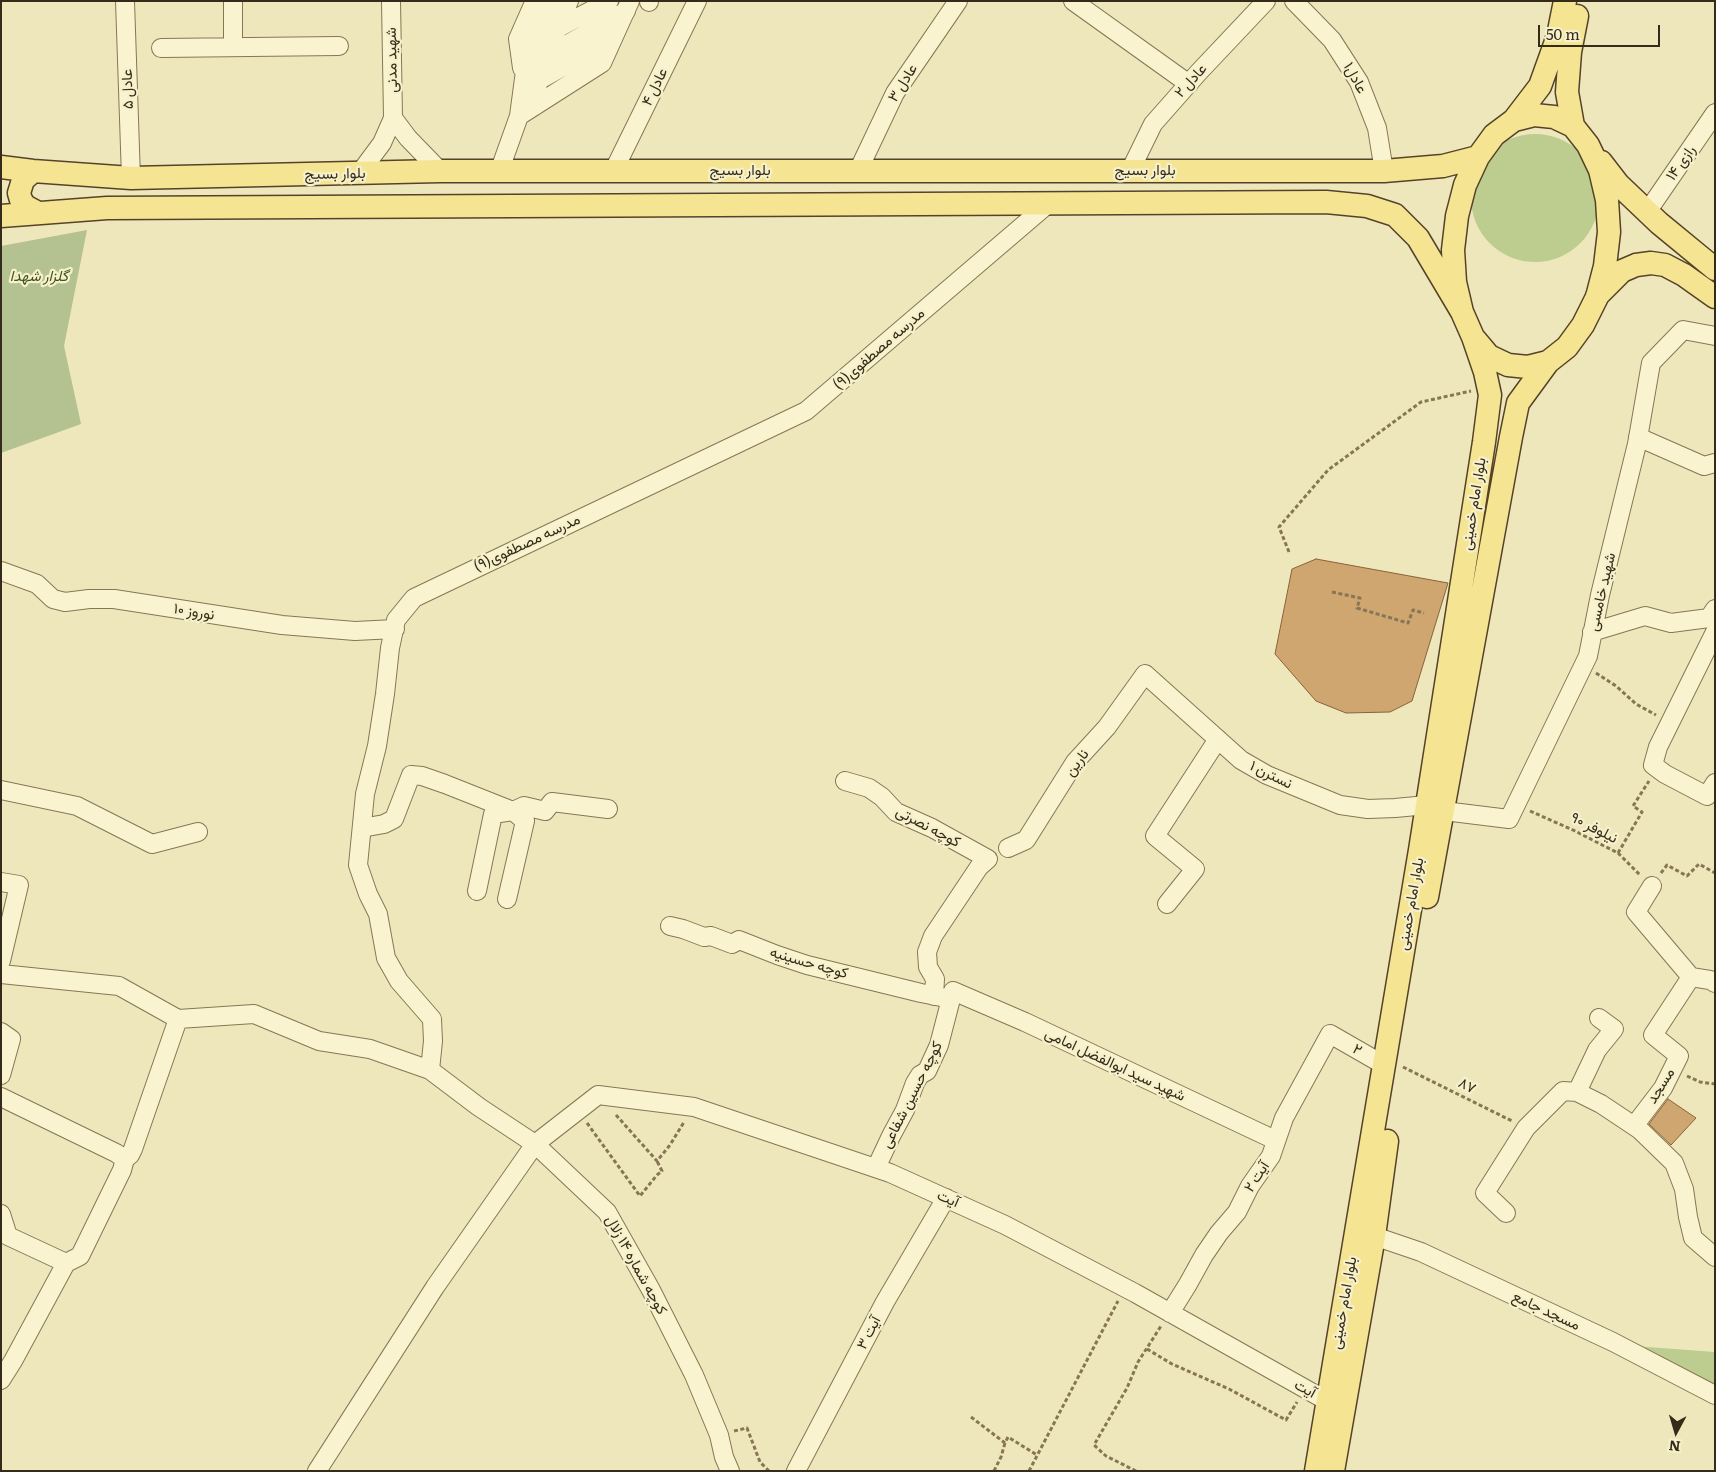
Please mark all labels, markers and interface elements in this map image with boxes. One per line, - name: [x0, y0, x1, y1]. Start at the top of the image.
- scale bar: [1541, 15, 1664, 47]
- text: 50 m: [1546, 22, 1580, 45]
- street label: شهید مدنی: [382, 27, 402, 93]
- street label: عادل۱: [1339, 59, 1371, 97]
- street label: عادل ۲: [1171, 60, 1211, 102]
- street label: عادل ۳: [884, 61, 922, 105]
- street label: عادل ۴: [638, 65, 672, 109]
- street label: عادل ۵: [118, 69, 138, 109]
- street label: رازی ۱۴: [1662, 142, 1700, 184]
- street label: بلوار بسیج: [709, 162, 771, 180]
- street label: بلوار بسیج: [1114, 162, 1176, 180]
- street label: بلوار بسیج: [304, 164, 366, 184]
- park label: گلزار شهدا: [10, 268, 68, 286]
- street label: مدرسه مصطفوی(۹): [830, 304, 928, 394]
- street label: بلوار امام خمینی: [1458, 456, 1490, 552]
- street label: مدرسه مصطفوی(۹): [471, 510, 583, 576]
- street label: شهید خامسی: [1584, 551, 1620, 633]
- street label: نوروز ۱۰: [172, 600, 216, 624]
- street label: نارین: [1061, 746, 1093, 780]
- street label: نسترن ۱: [1247, 757, 1295, 793]
- street label: کوچه نصرتی: [893, 803, 963, 851]
- street label: نیلوفر ۹۰: [1567, 809, 1621, 847]
- street label: بلوار امام خمینی: [1394, 856, 1428, 952]
- street label: کوچه حسینیه: [768, 943, 850, 983]
- street label: شهید سید ابوالفضل امامی: [1042, 1024, 1188, 1106]
- street label: کوچه حسین شفاعی: [877, 1039, 947, 1151]
- street label: ۲: [1349, 1040, 1365, 1060]
- street label: مسجد: [1643, 1065, 1679, 1107]
- street label: ۸۷: [1455, 1074, 1479, 1098]
- street label: آیت ۲: [1240, 1158, 1274, 1196]
- street label: آیت: [934, 1186, 962, 1212]
- street label: کوچه شماره ۱۴ زلال: [601, 1212, 671, 1318]
- street label: بلوار امام خمینی: [1327, 1255, 1361, 1351]
- street label: مسجد جامع: [1509, 1287, 1583, 1335]
- street label: آیت ۳: [853, 1313, 885, 1353]
- street label: آیت: [1291, 1376, 1319, 1402]
- north arrow: [1651, 1407, 1701, 1457]
- text: N: [1668, 1436, 1681, 1457]

